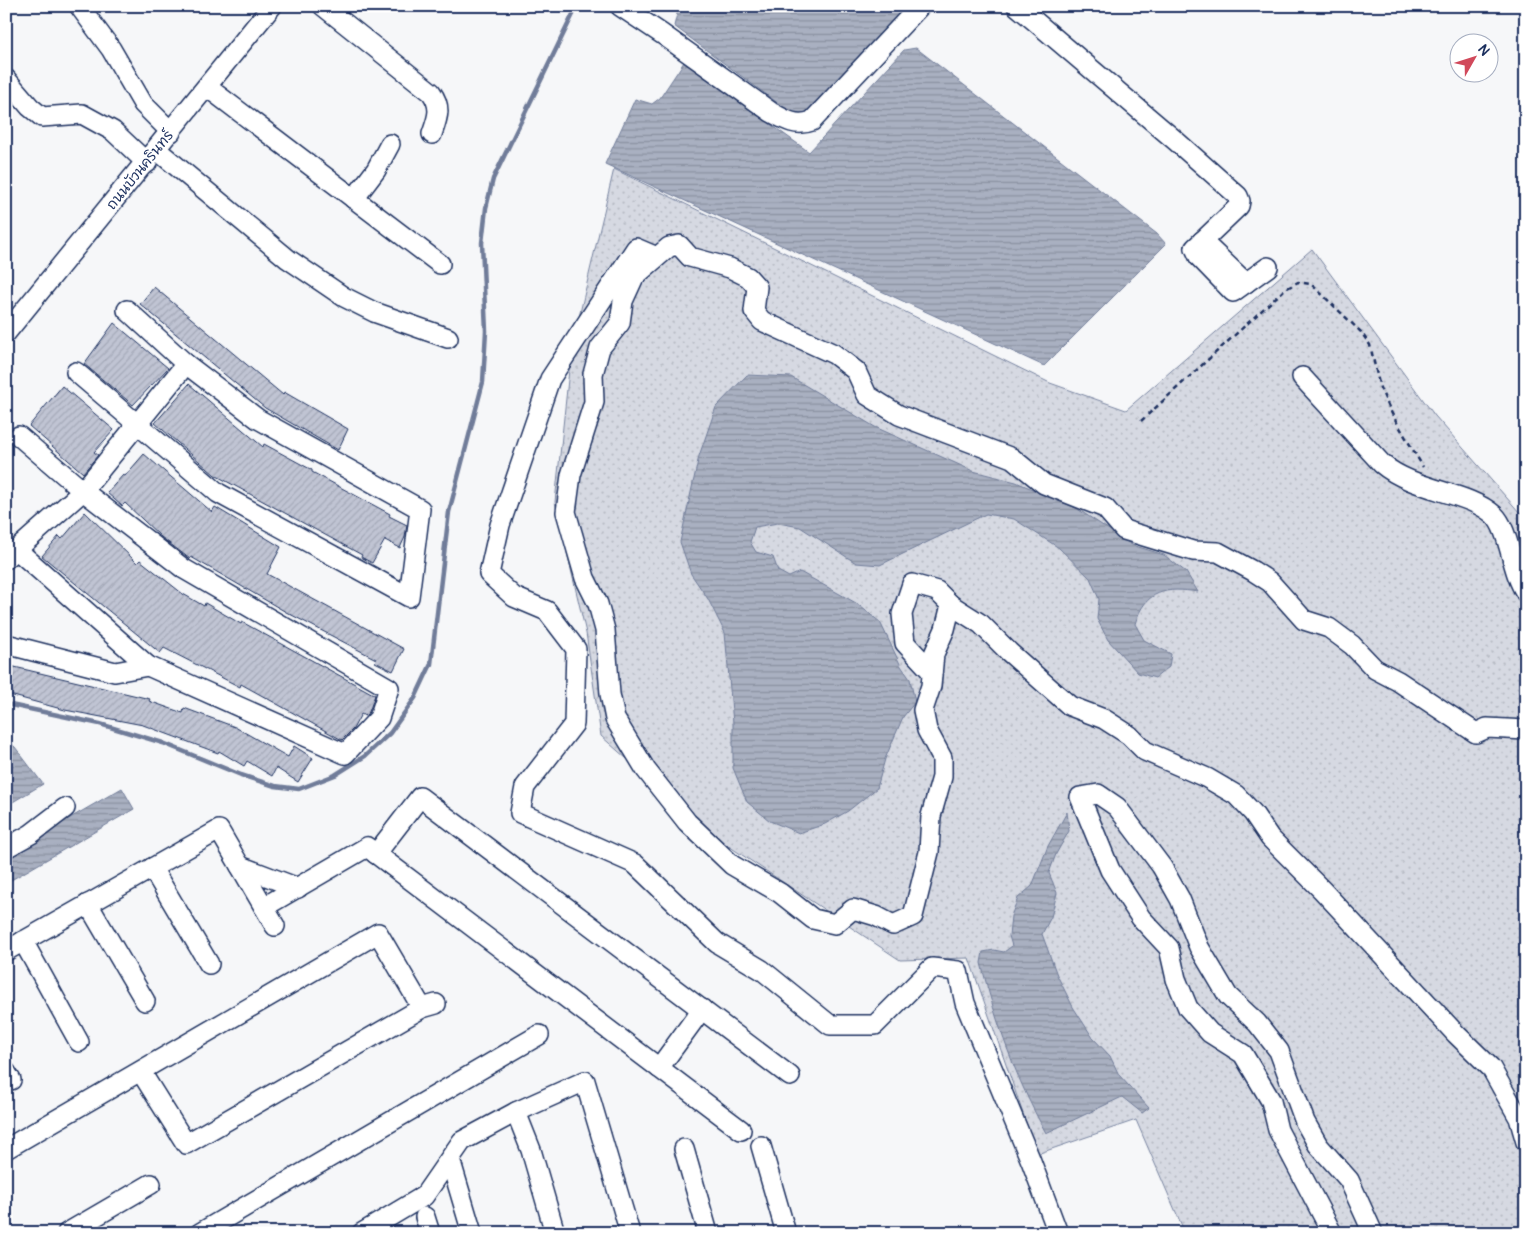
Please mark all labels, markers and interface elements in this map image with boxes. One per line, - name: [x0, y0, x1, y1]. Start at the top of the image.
- north arrow: [1450, 32, 1500, 82]
- text: N: [1474, 41, 1493, 59]
- street label: ถนนบัวนครินทร์: [102, 126, 177, 213]

